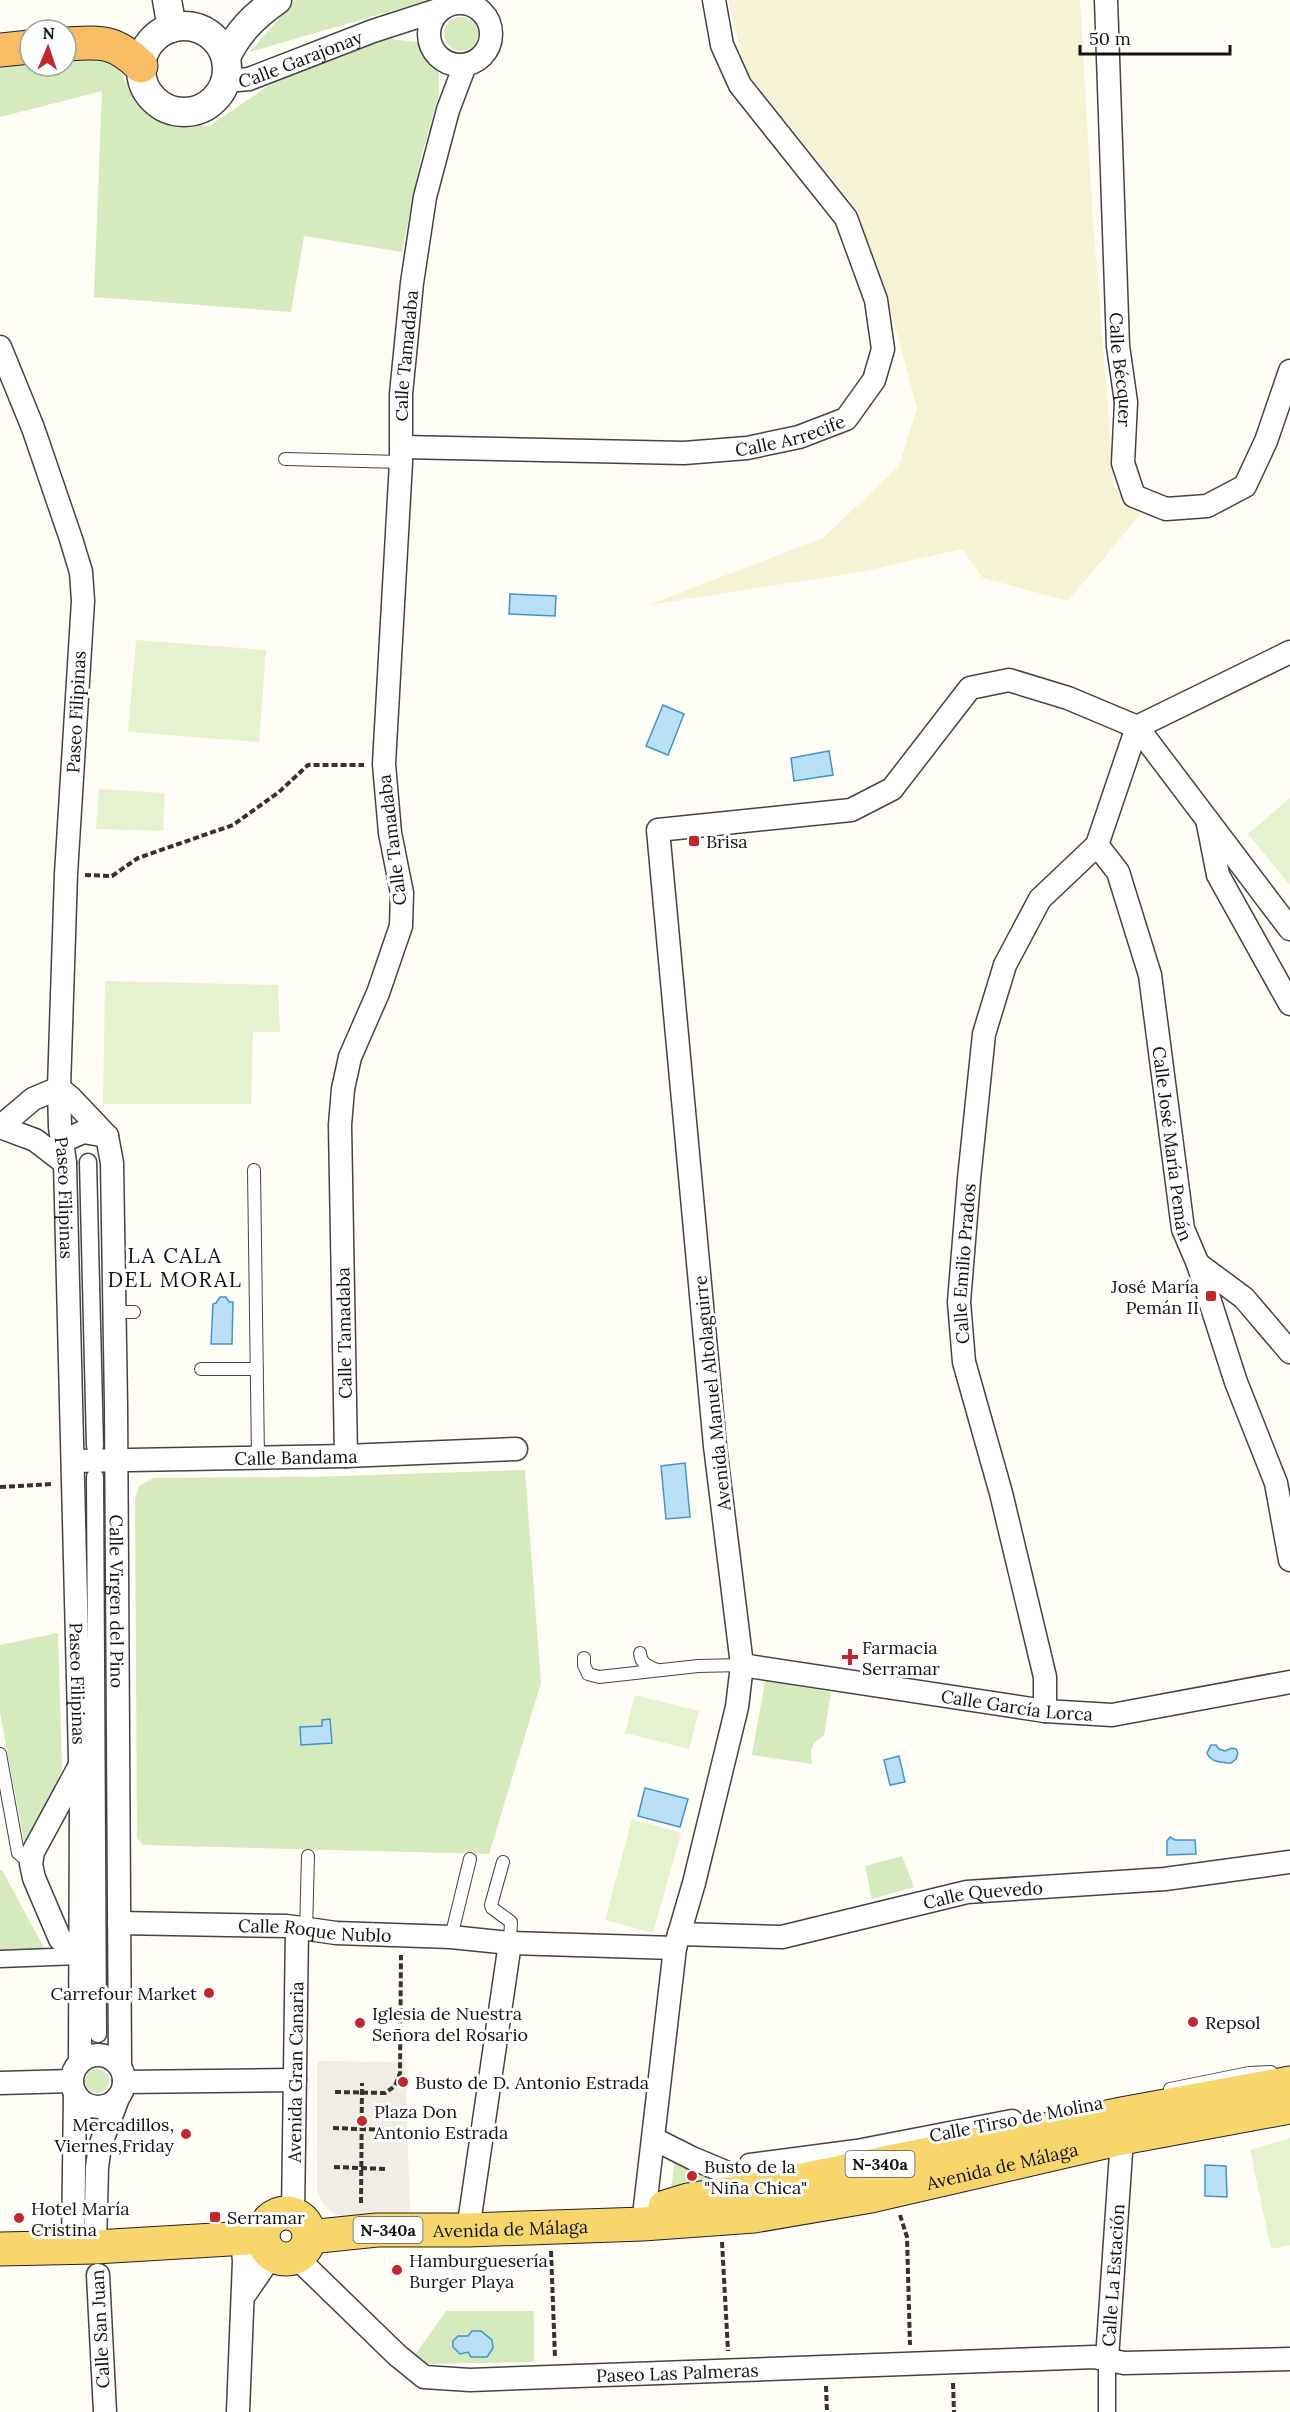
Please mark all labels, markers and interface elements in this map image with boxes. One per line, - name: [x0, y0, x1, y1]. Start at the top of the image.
- north arrow: [18, 18, 78, 78]
- scale bar: [1080, 18, 1230, 56]
- text: N: [42, 23, 55, 43]
- street label: Calle Garajonay: [237, 25, 366, 91]
- text: 50 m: [1089, 27, 1131, 50]
- street label: Calle Tamadaba: [389, 289, 423, 421]
- street label: Calle Bécquer: [1105, 312, 1138, 428]
- street label: Calle Arrecife: [734, 409, 848, 460]
- street label: Paseo Filipinas: [61, 650, 91, 774]
- street label: Calle Tamadaba: [373, 773, 411, 907]
- place label: Brisa: [706, 830, 748, 853]
- marker: Brisa: [687, 834, 701, 848]
- street label: Calle José María Pemán: [1148, 1045, 1198, 1244]
- street label: Paseo Filipinas: [50, 1135, 79, 1259]
- street label: Calle Emilio Prados: [947, 1182, 980, 1345]
- district label: LA CALA DEL MORAL: [108, 1242, 242, 1293]
- street label: Calle Tamadaba: [331, 1267, 357, 1399]
- street label: Avenida Manuel Altolaguirre: [688, 1274, 736, 1513]
- place label: José María Pemán II: [1110, 1275, 1199, 1319]
- marker: José María Pemán II: [1204, 1289, 1218, 1303]
- street label: Calle Bandama: [234, 1444, 358, 1470]
- street label: Calle Virgen del Pino: [105, 1514, 129, 1688]
- street label: Paseo Filipinas: [65, 1622, 91, 1745]
- place label: Farmacia Serramar: [862, 1636, 940, 1680]
- marker: Farmacia Serramar: [843, 1650, 857, 1664]
- street label: Calle García Lorca: [939, 1684, 1094, 1725]
- street label: Calle Quevedo: [921, 1876, 1044, 1914]
- street label: Calle Roque Nublo: [238, 1914, 392, 1946]
- street label: Avenida Gran Canaria: [282, 1981, 308, 2164]
- place label: Carrefour Market: [50, 1982, 197, 2005]
- marker: Carrefour Market: [202, 1986, 216, 2000]
- place label: Iglesia de Nuestra Señora del Rosario: [372, 2002, 528, 2046]
- place label: Repsol: [1205, 2011, 1261, 2034]
- marker: Repsol: [1186, 2015, 1200, 2029]
- marker: Iglesia de Nuestra Señora del Rosario: [353, 2016, 367, 2030]
- place label: Busto de D. Antonio Estrada: [415, 2071, 649, 2094]
- marker: Busto de D. Antonio Estrada: [396, 2075, 410, 2089]
- street label: Calle Tirso de Molina: [927, 2091, 1105, 2147]
- place label: Plaza Don Antonio Estrada: [373, 2100, 508, 2144]
- place label: Mercadillos, Viernes,Friday: [53, 2113, 174, 2157]
- marker: Plaza Don Antonio Estrada: [355, 2114, 369, 2128]
- marker: Mercadillos, Viernes,Friday: [179, 2127, 193, 2141]
- street label: Avenida de Málaga: [923, 2137, 1080, 2195]
- road number: N-340a: [846, 2151, 914, 2177]
- place label: Busto de la "Niña Chica": [704, 2155, 807, 2199]
- marker: Busto de la "Niña Chica": [685, 2169, 699, 2183]
- place label: Hotel María Cristina: [31, 2197, 129, 2241]
- street label: Calle La Estación: [1096, 2203, 1129, 2347]
- place label: Serramar: [227, 2206, 305, 2229]
- marker: Serramar: [208, 2210, 222, 2224]
- marker: Hotel María Cristina: [12, 2211, 26, 2225]
- street label: Avenida de Málaga: [432, 2214, 588, 2242]
- road number: N-340a: [354, 2217, 422, 2243]
- place label: Hamburguesería Burger Playa: [409, 2249, 548, 2293]
- marker: Hamburguesería Burger Playa: [390, 2263, 404, 2277]
- street label: Calle San Juan: [85, 2269, 115, 2389]
- street label: Paseo Las Palmeras: [595, 2358, 759, 2387]

